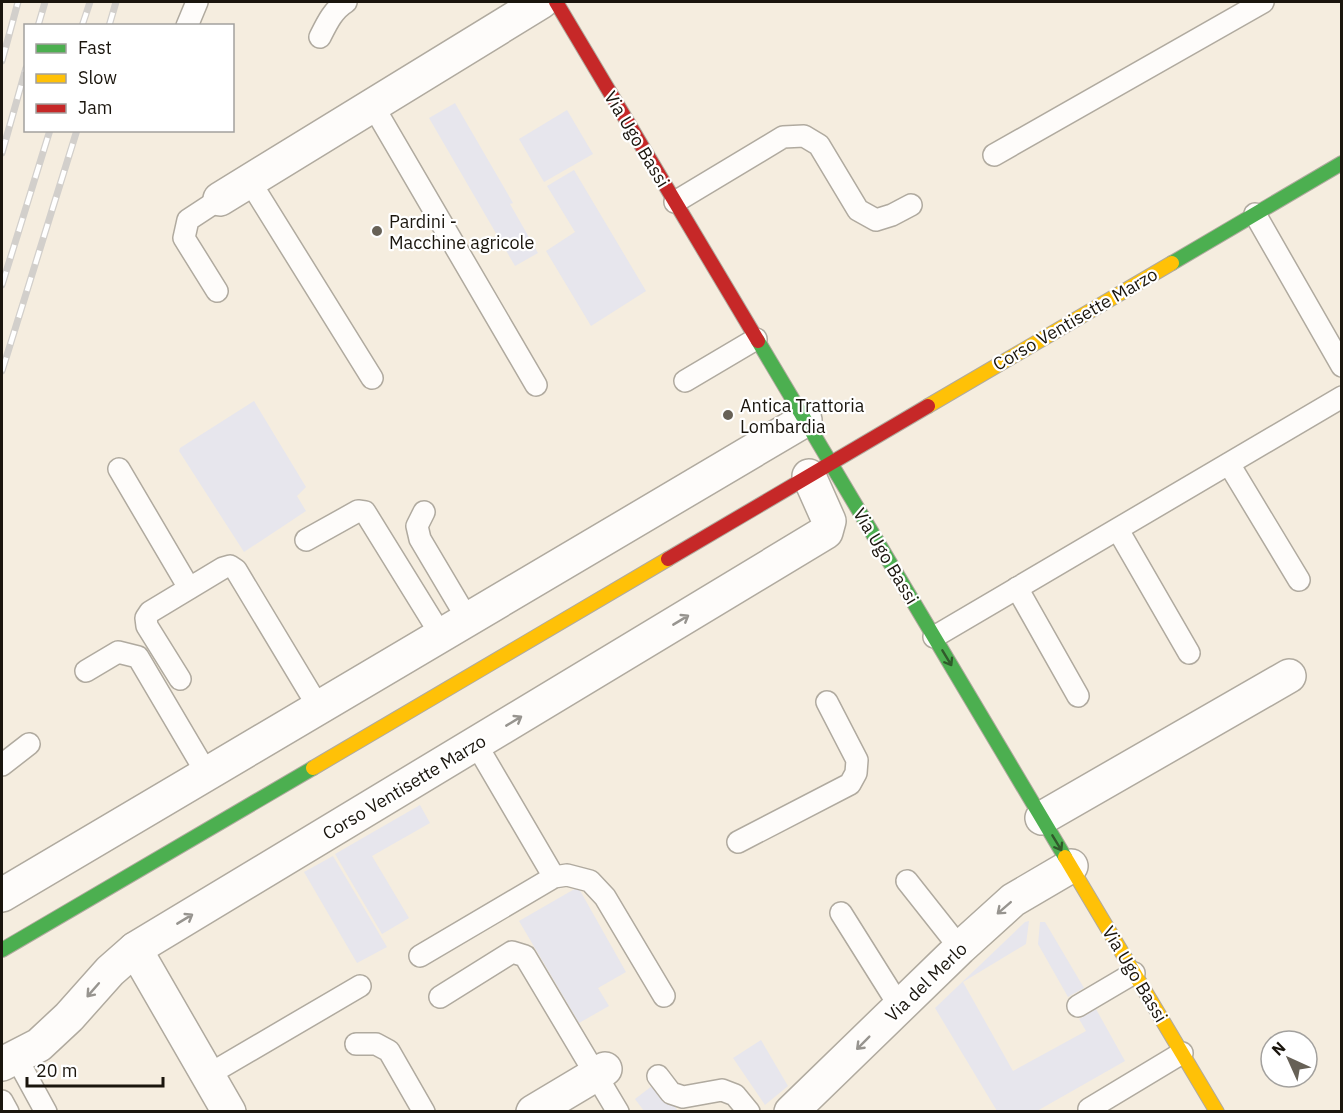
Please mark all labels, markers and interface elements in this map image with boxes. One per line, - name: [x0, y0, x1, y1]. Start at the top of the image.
- legend: [24, 24, 234, 132]
- text: Fast: [78, 36, 112, 59]
- text: Slow: [78, 66, 117, 89]
- street label: Via Ugo Bassi: [599, 87, 675, 191]
- text: Jam: [78, 96, 113, 119]
- place label: Pardini - Macchine agricole: [389, 210, 534, 254]
- marker: Pardini - Macchine agricole: [370, 224, 384, 238]
- street label: Corso Ventisette Marzo: [988, 262, 1162, 376]
- place label: Antica Trattoria Lombardia: [740, 394, 865, 438]
- marker: Antica Trattoria Lombardia: [721, 408, 735, 422]
- street label: Via Ugo Bassi: [848, 504, 924, 608]
- one-way arrow: [672, 613, 689, 625]
- one-way arrow: [941, 649, 953, 666]
- one-way arrow: [505, 714, 522, 726]
- street label: Corso Ventisette Marzo: [318, 729, 490, 845]
- one-way arrow: [1052, 834, 1064, 851]
- one-way arrow: [997, 901, 1012, 915]
- one-way arrow: [176, 913, 193, 925]
- street label: Via Ugo Bassi: [1097, 922, 1173, 1026]
- street label: Via del Merlo: [880, 937, 972, 1027]
- one-way arrow: [86, 982, 100, 997]
- north arrow: [1259, 1029, 1319, 1089]
- one-way arrow: [856, 1036, 871, 1051]
- text: N: [1267, 1037, 1290, 1060]
- scale bar: [27, 1050, 164, 1088]
- text: 20 m: [36, 1059, 78, 1082]

